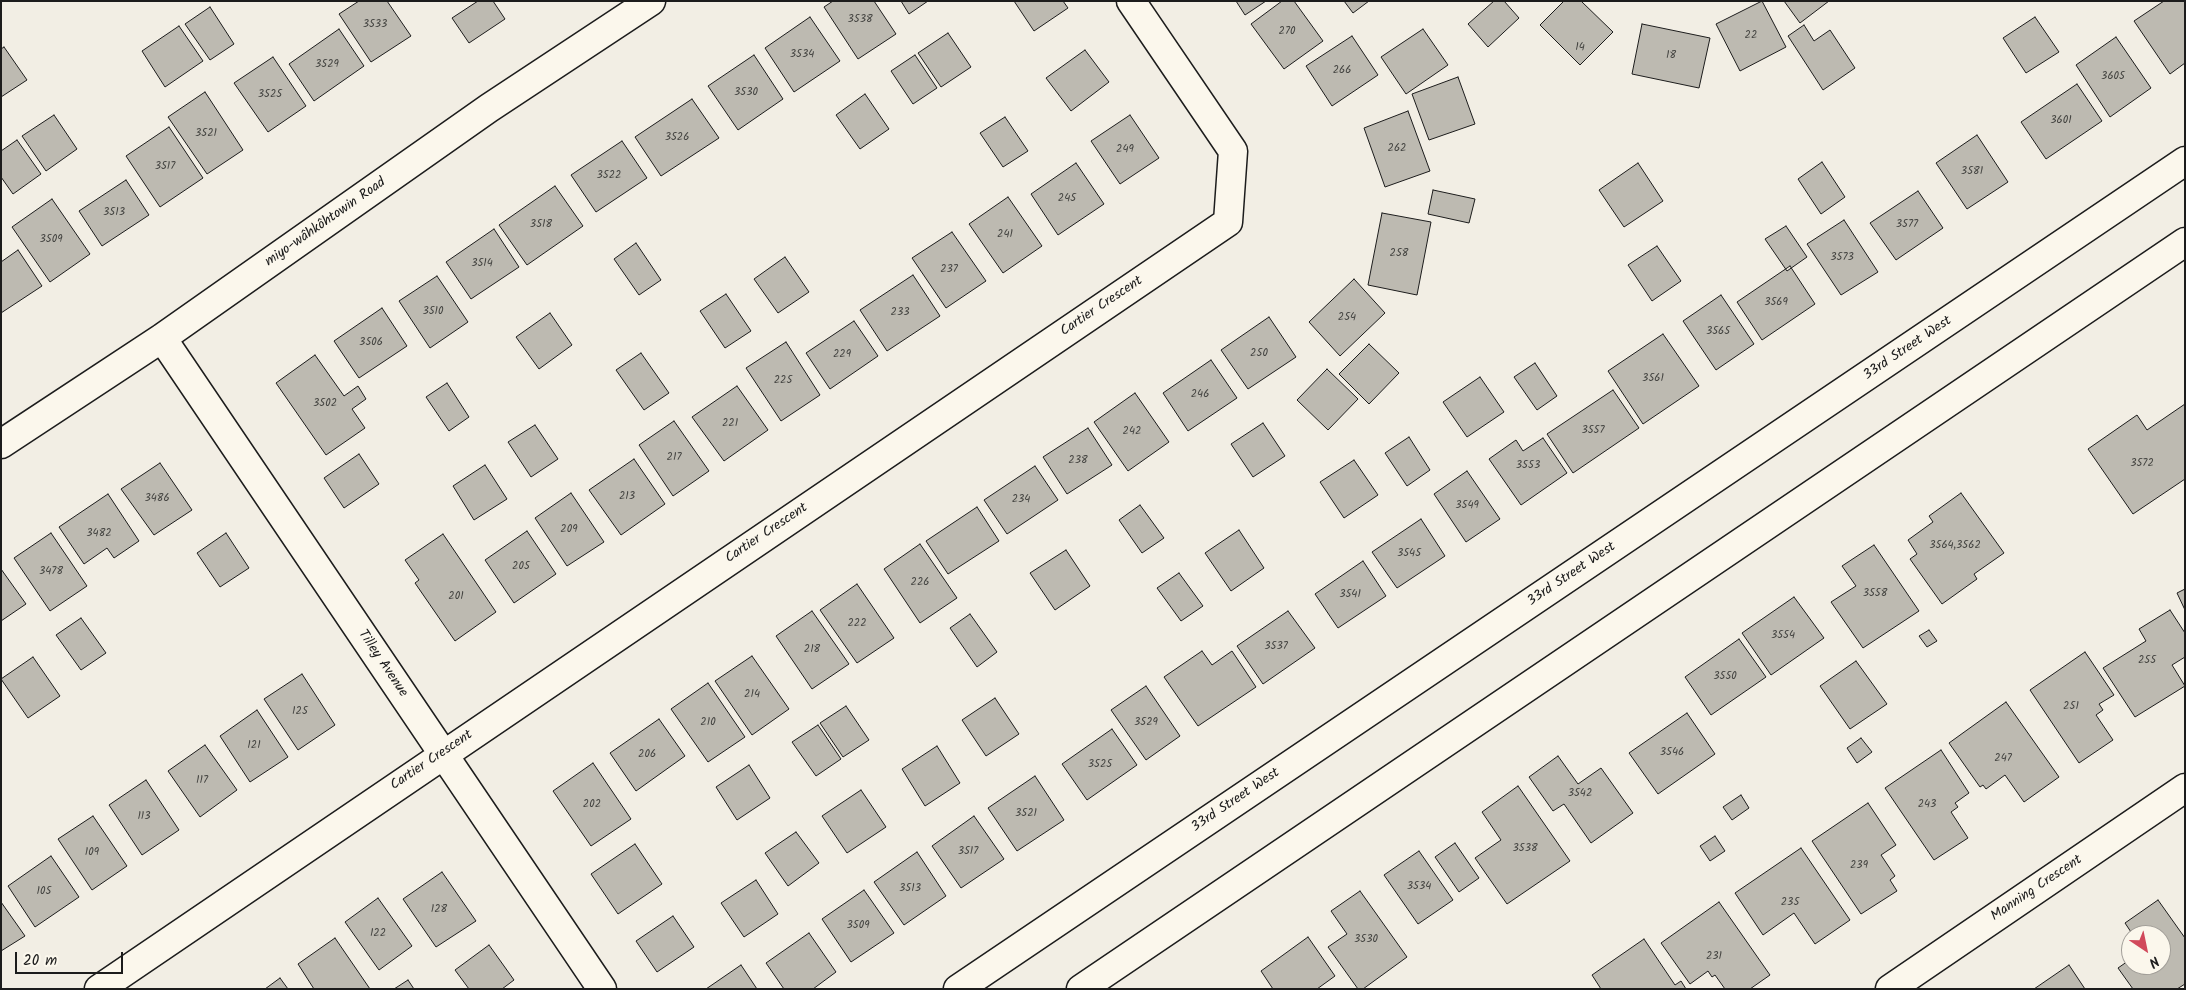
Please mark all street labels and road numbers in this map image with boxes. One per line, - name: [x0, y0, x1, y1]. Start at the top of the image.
- street label: miyo-wâhkôhtowin Road: [262, 175, 390, 271]
- street label: Cartier Crescent: [1058, 273, 1146, 341]
- street label: 33rd Street West: [1861, 313, 1955, 385]
- street label: Cartier Crescent: [723, 500, 811, 568]
- street label: 33rd Street West: [1525, 539, 1619, 611]
- street label: Tilley Avenue: [353, 627, 411, 701]
- street label: Cartier Crescent: [388, 727, 476, 795]
- street label: 33rd Street West: [1189, 765, 1283, 837]
- street label: Manning Crescent: [1988, 852, 2086, 926]

